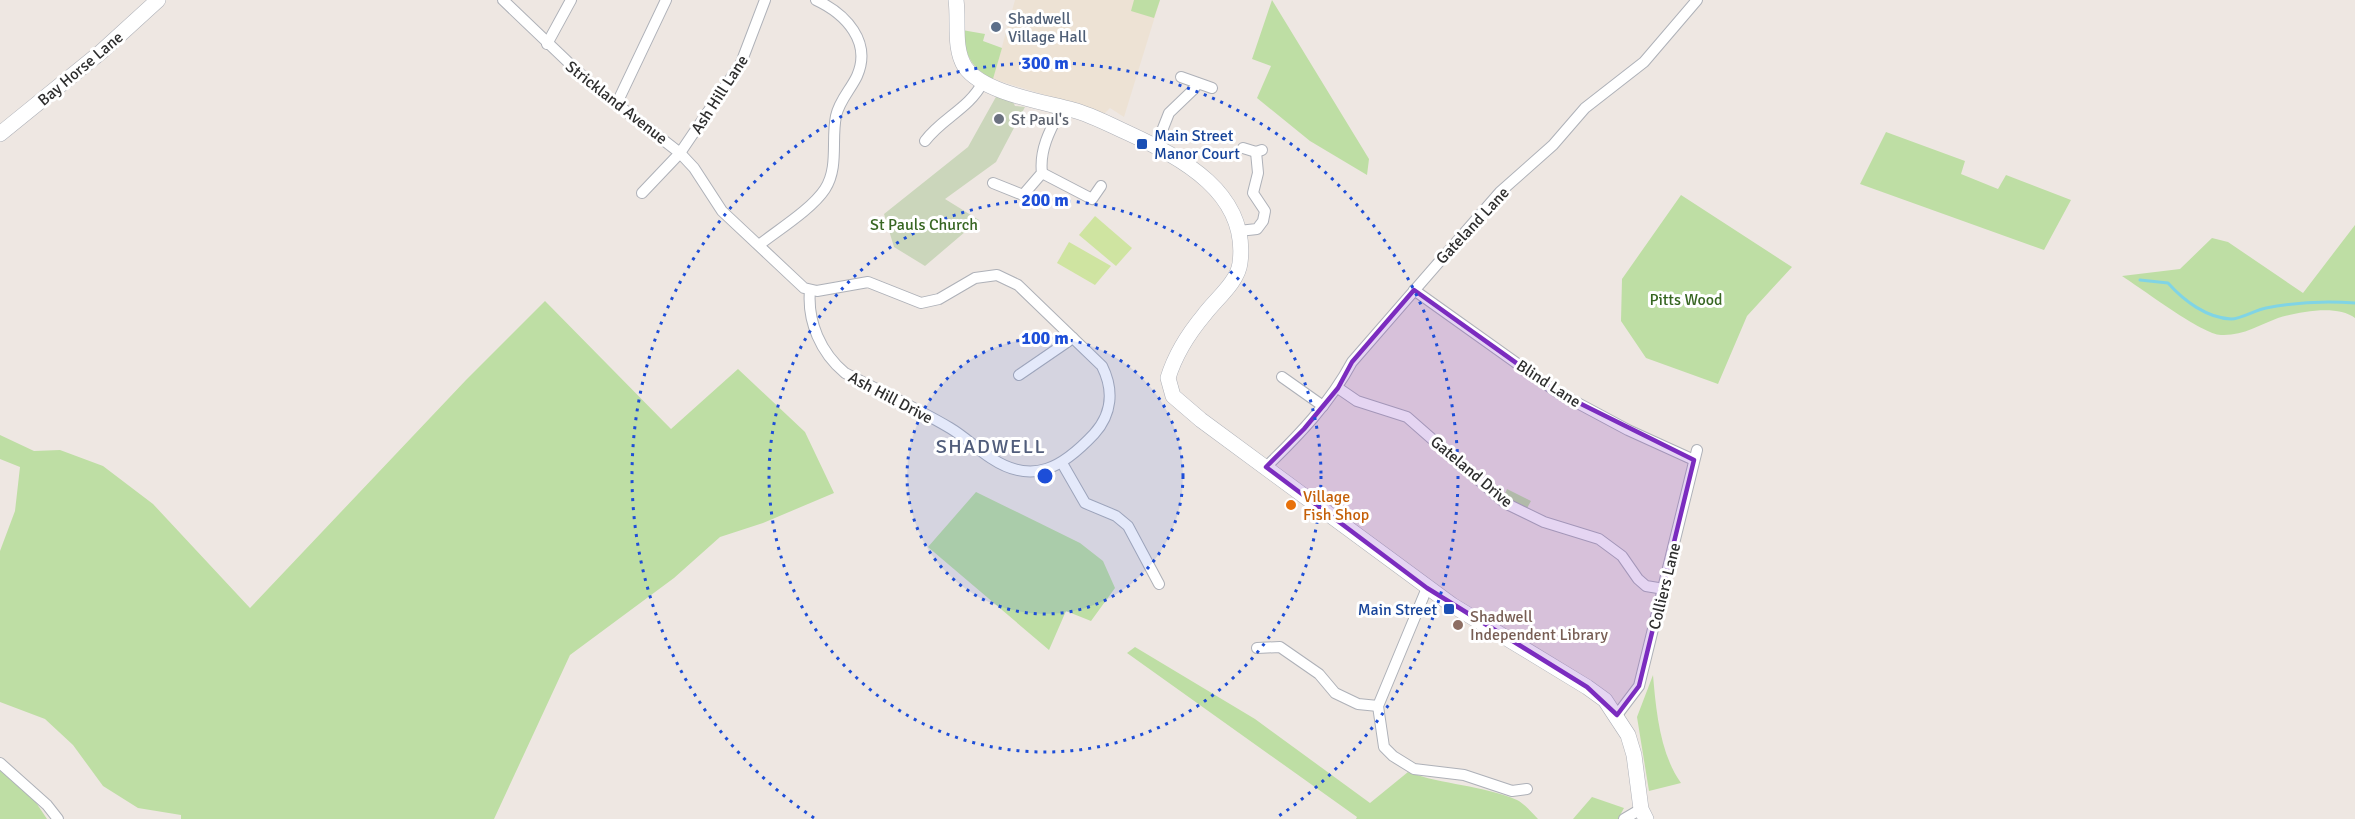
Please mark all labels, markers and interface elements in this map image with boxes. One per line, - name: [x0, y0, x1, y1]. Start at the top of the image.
- place label: Shadwell Village Hall: [1008, 9, 1087, 47]
- marker: Shadwell Village Hall: [989, 20, 1003, 34]
- street label: Bay Horse Lane: [34, 27, 127, 110]
- street label: Ash Hill Lane: [687, 51, 753, 138]
- text: 300 m: [1021, 52, 1069, 74]
- street label: Strickland Avenue: [561, 57, 671, 149]
- place label: St Paul's: [1011, 110, 1069, 130]
- marker: St Paul's: [992, 112, 1006, 126]
- place label: Main Street Manor Court: [1154, 126, 1240, 164]
- marker: Main Street Manor Court: [1135, 137, 1149, 151]
- street label: Gateland Lane: [1432, 183, 1514, 268]
- text: 200 m: [1021, 189, 1069, 211]
- park label: St Pauls Church: [870, 215, 978, 235]
- park label: Pitts Wood: [1649, 290, 1723, 310]
- text: 100 m: [1021, 327, 1069, 349]
- street label: Blind Lane: [1513, 356, 1584, 412]
- street label: Ash Hill Drive: [845, 367, 936, 428]
- street label: Gateland Drive: [1426, 432, 1516, 512]
- district label: SHADWELL: [936, 434, 1046, 459]
- centre of rings: [1035, 466, 1055, 486]
- place label: Village Fish Shop: [1303, 487, 1369, 525]
- marker: Village Fish Shop: [1284, 498, 1298, 512]
- street label: Colliers Lane: [1645, 541, 1685, 632]
- place label: Main Street: [1358, 600, 1437, 620]
- marker: Main Street: [1442, 602, 1456, 616]
- place label: Shadwell Independent Library: [1470, 607, 1608, 645]
- marker: Shadwell Independent Library: [1451, 618, 1465, 632]

